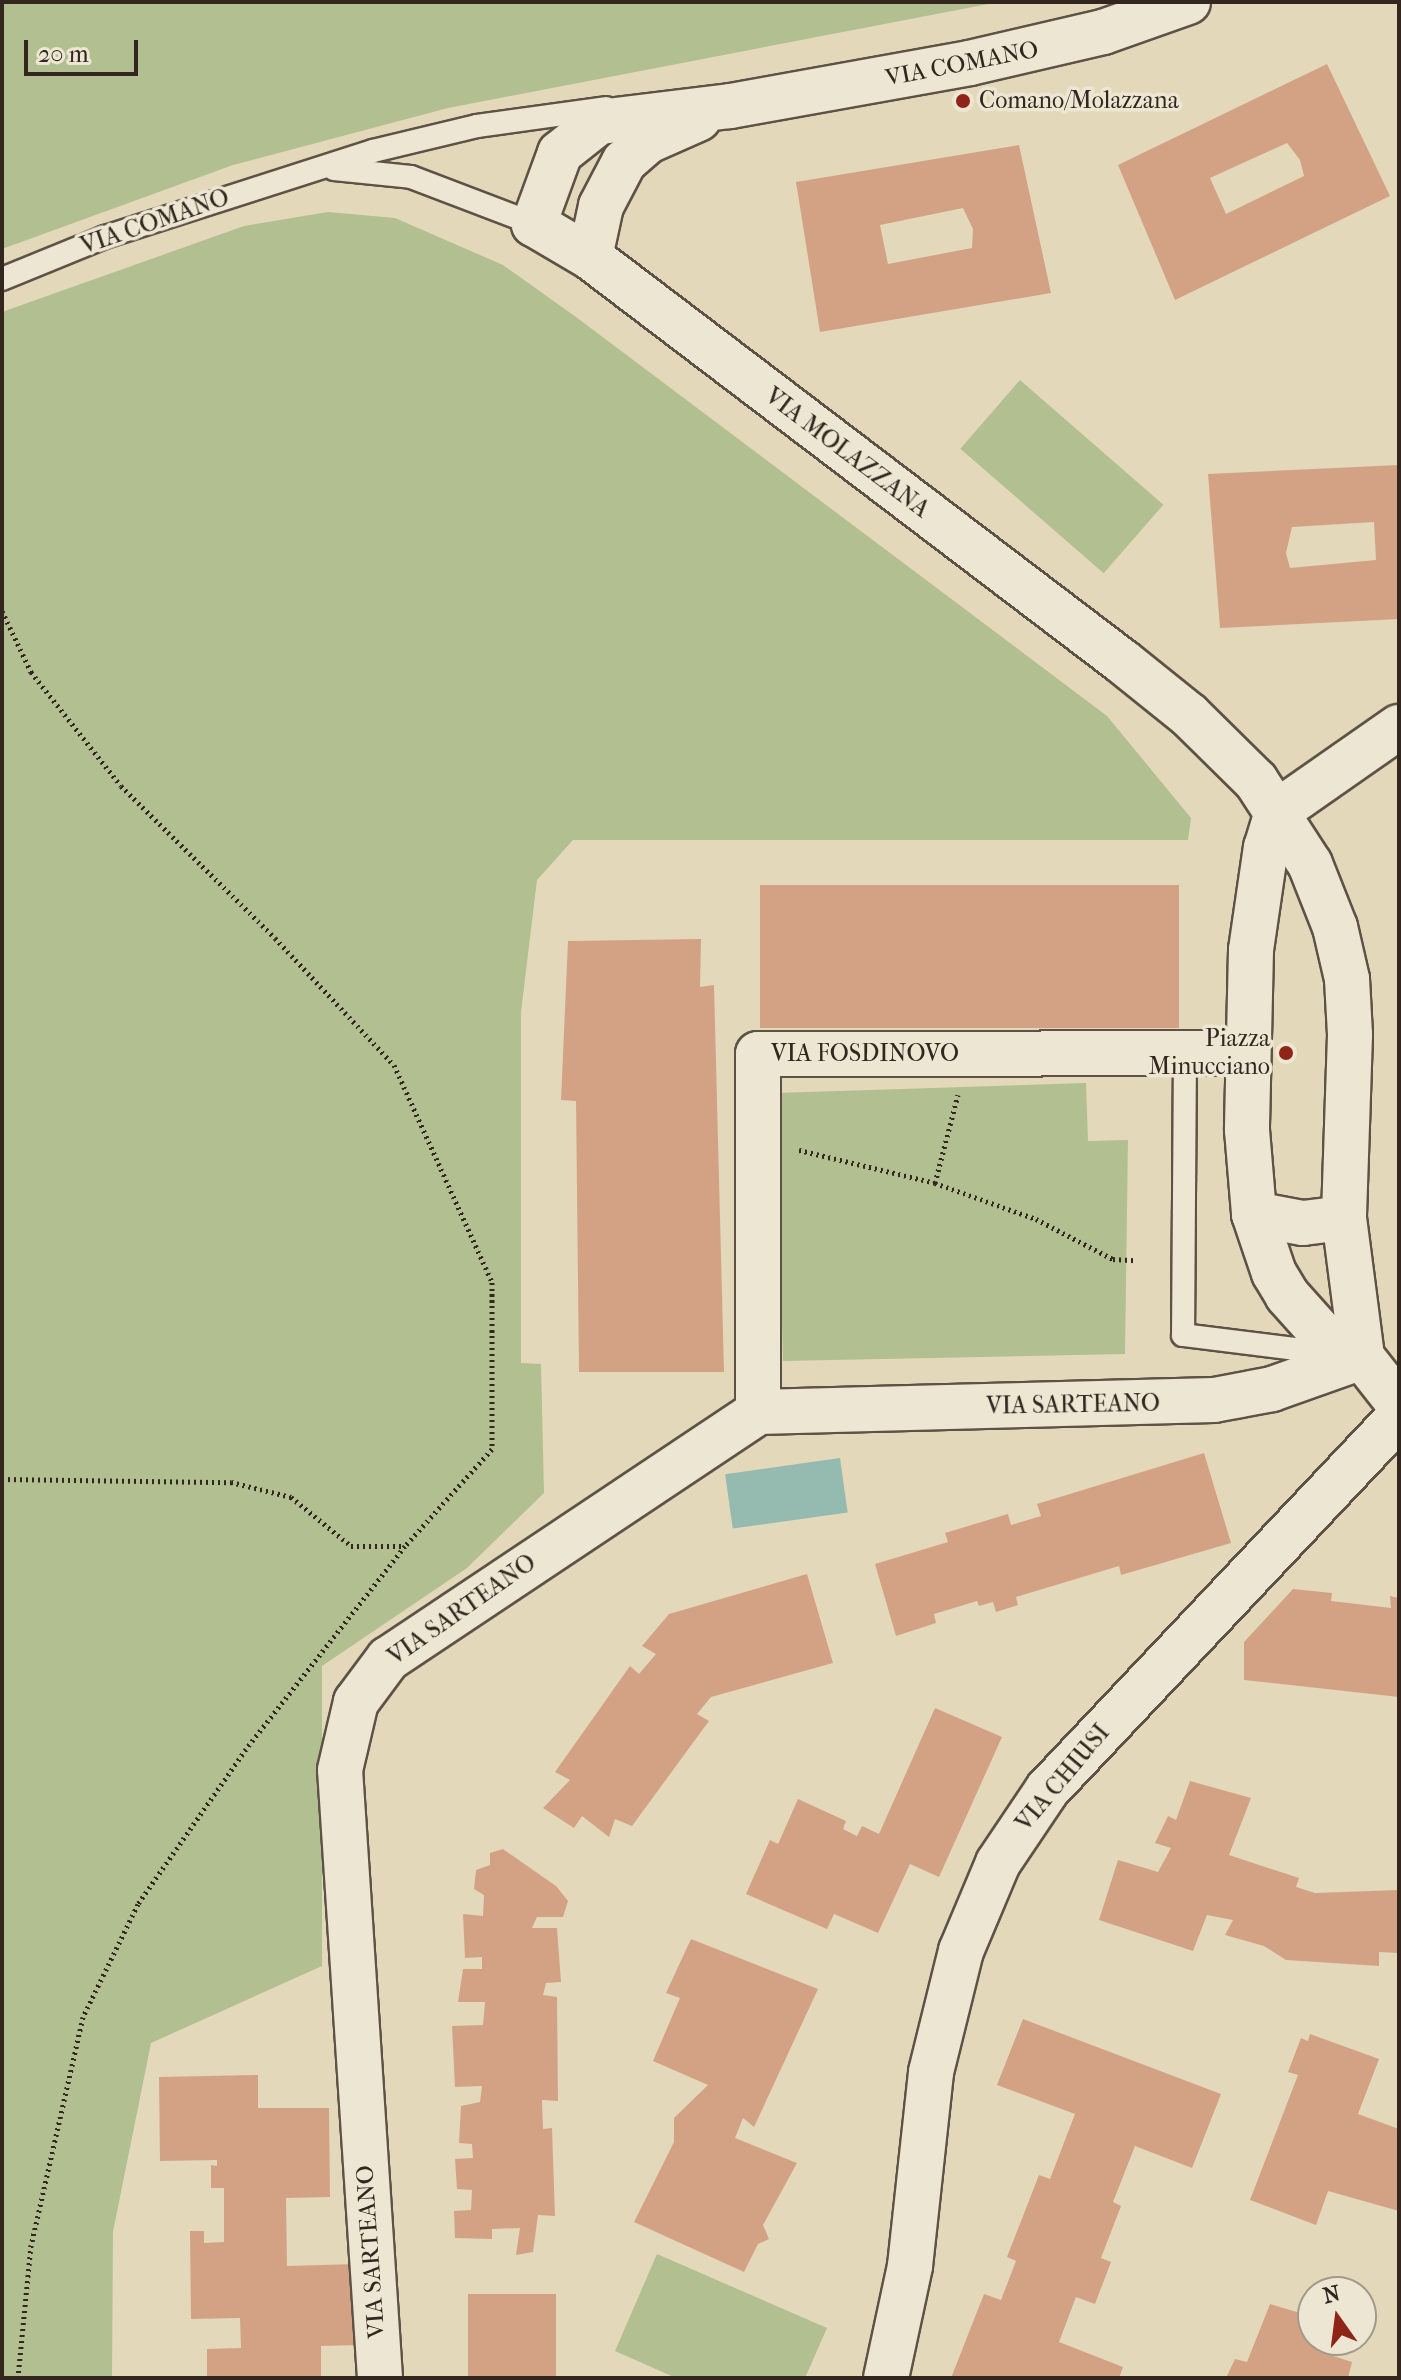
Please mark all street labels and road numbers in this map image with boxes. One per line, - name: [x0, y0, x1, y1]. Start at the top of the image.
- street label: VIA COMANO: [883, 35, 1041, 93]
- street label: VIA COMANO: [77, 183, 233, 261]
- street label: VIA MOLAZZANA: [759, 382, 935, 524]
- street label: VIA FOSDINOVO: [771, 1040, 959, 1068]
- street label: VIA SARTEANO: [986, 1389, 1160, 1421]
- street label: VIA SARTEANO: [383, 1548, 541, 1672]
- street label: VIA CHIUSI: [1010, 1719, 1116, 1837]
- street label: VIA SARTEANO: [351, 2164, 391, 2340]

